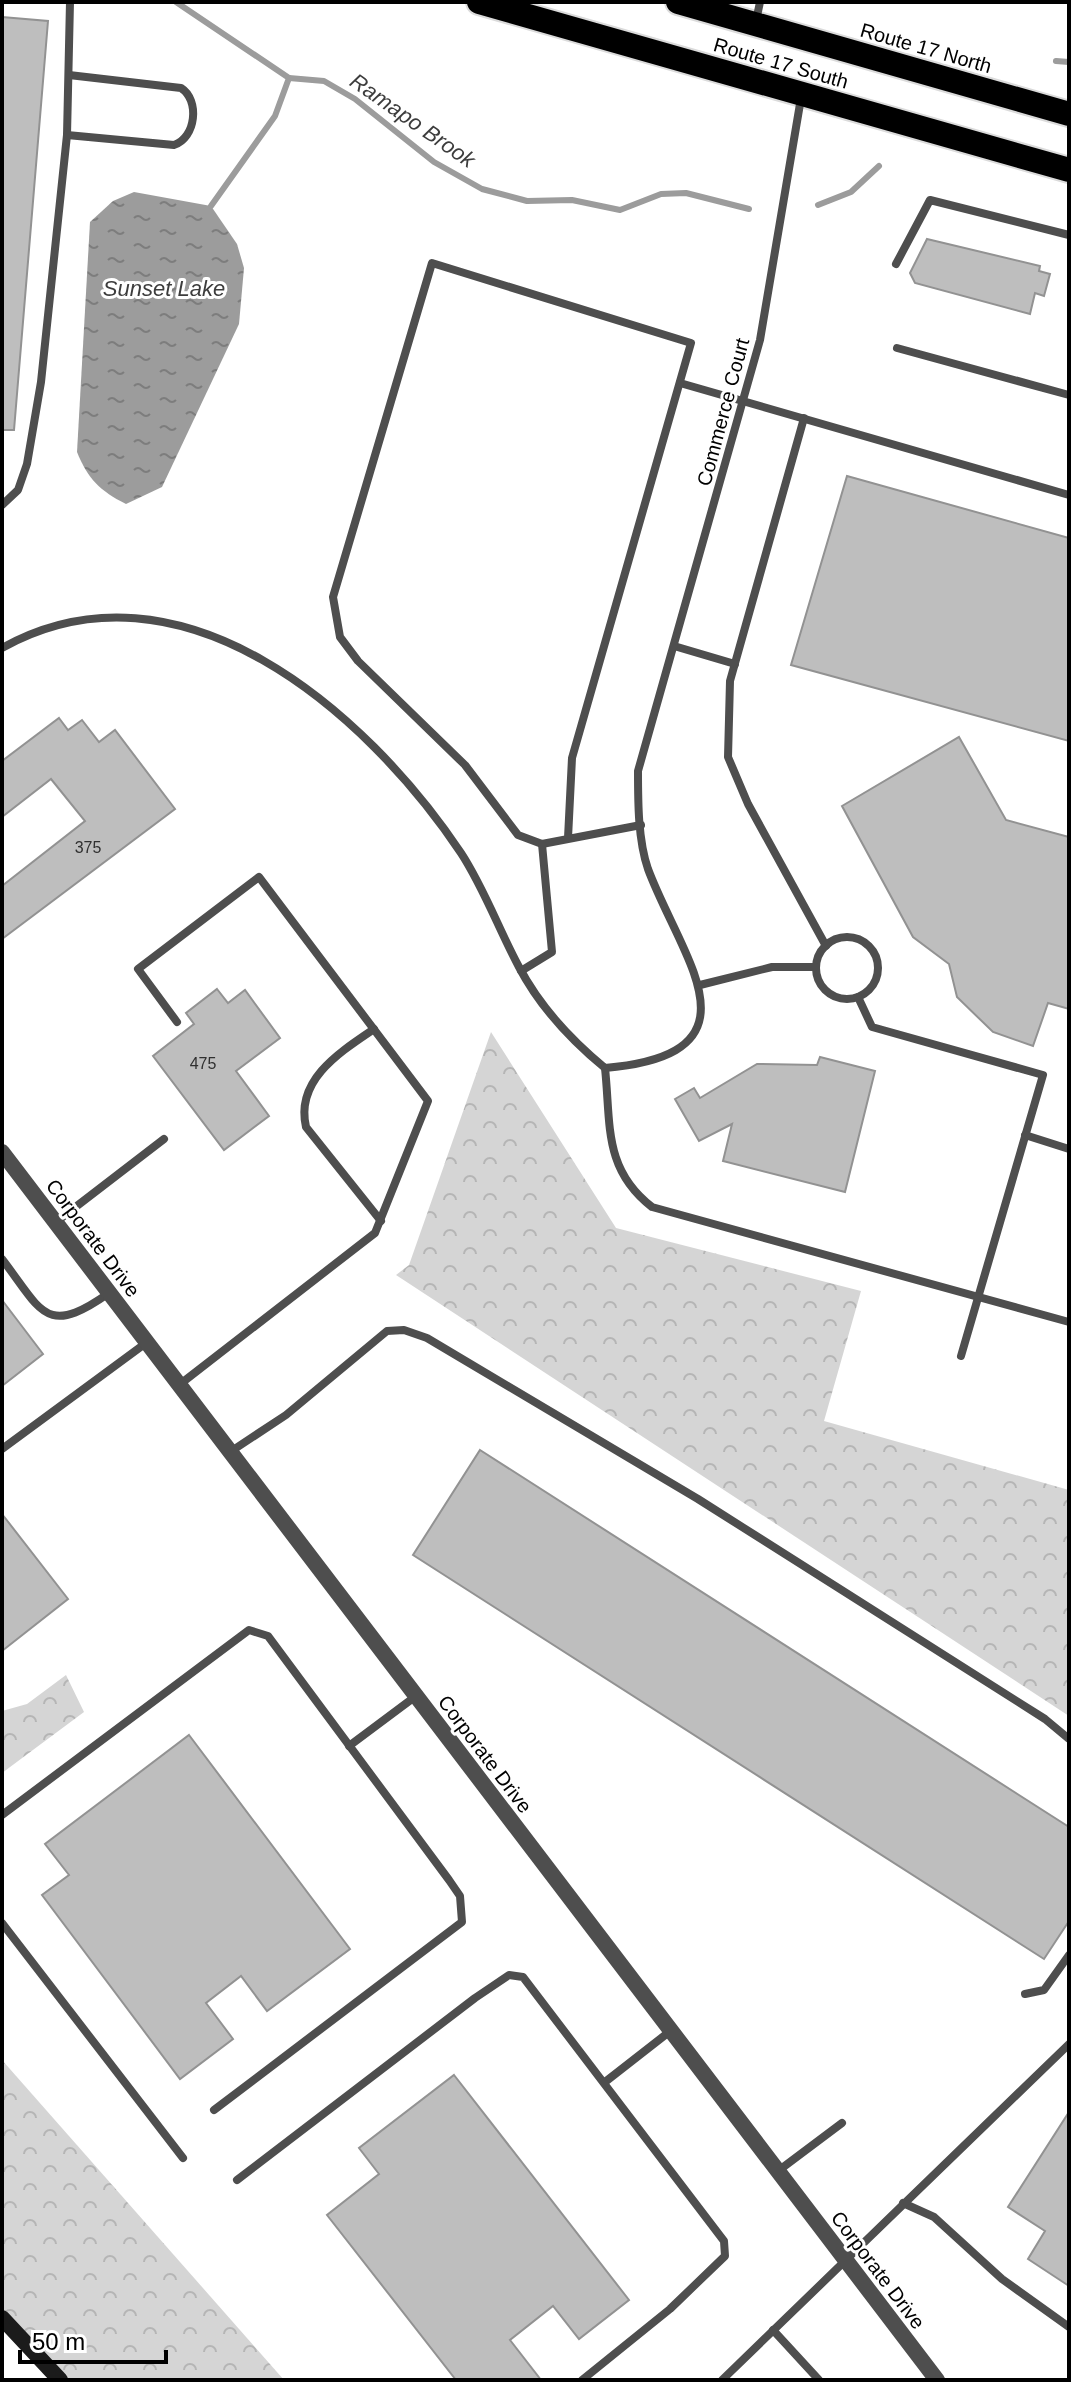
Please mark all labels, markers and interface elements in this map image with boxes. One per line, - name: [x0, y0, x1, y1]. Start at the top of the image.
- street label: Route 17 North: [858, 19, 994, 77]
- street label: Route 17 South: [711, 33, 851, 93]
- water label: Ramapo Brook: [345, 68, 481, 173]
- water label: Sunset Lake: [103, 276, 225, 301]
- street label: Commerce Court: [693, 335, 753, 488]
- house number: 375: [75, 839, 101, 856]
- house number: 475: [190, 1055, 216, 1072]
- street label: Corporate Drive: [42, 1175, 144, 1301]
- street label: Corporate Drive: [434, 1691, 536, 1817]
- street label: Corporate Drive: [827, 2207, 929, 2333]
- scale bar: [20, 2314, 166, 2364]
- text: 50 m: [32, 2328, 85, 2355]

